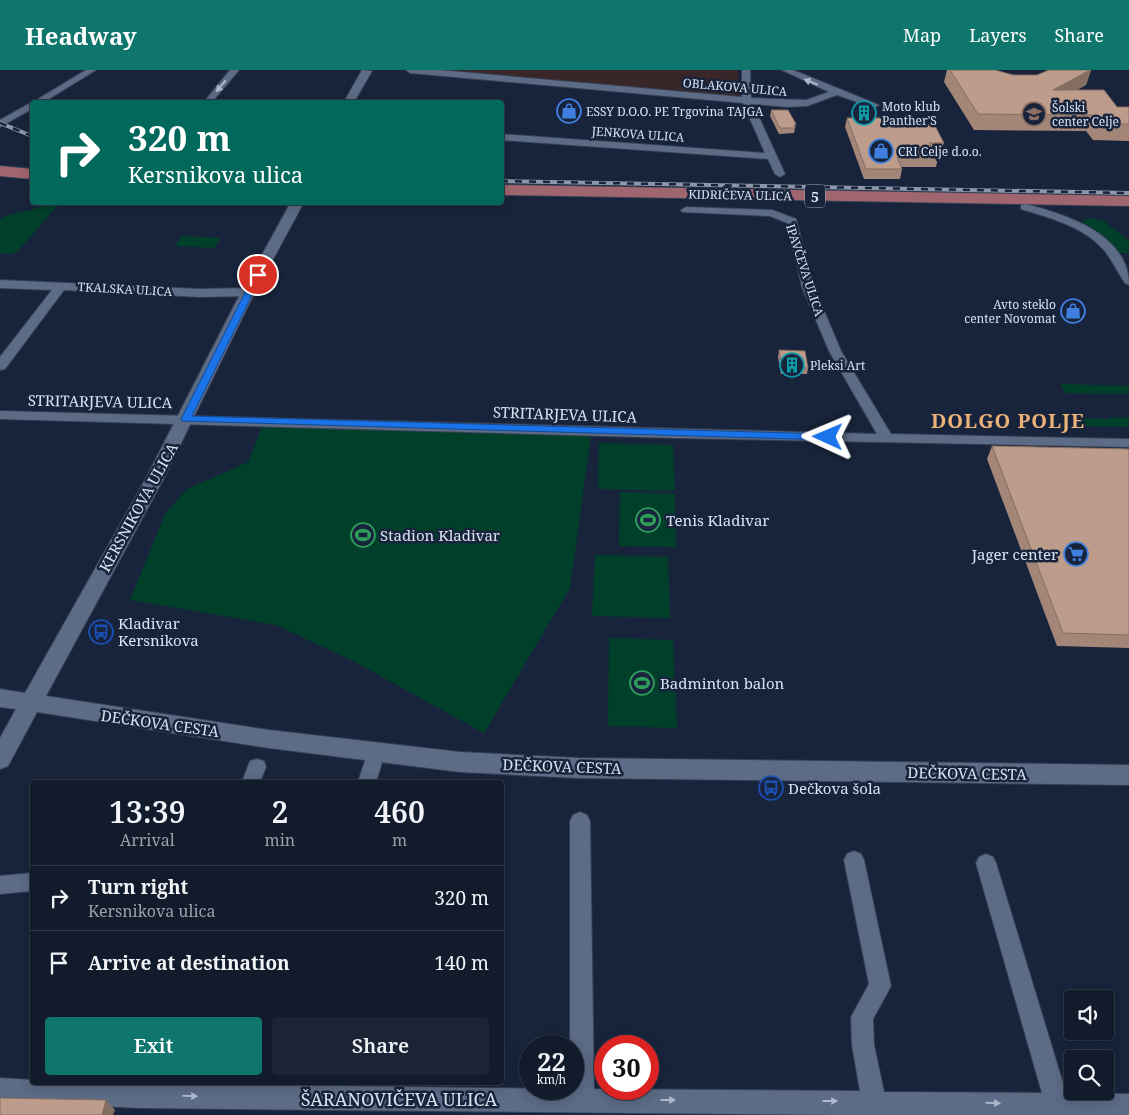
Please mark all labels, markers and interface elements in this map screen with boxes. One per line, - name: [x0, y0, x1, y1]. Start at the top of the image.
- text: Headway: [25, 19, 137, 52]
- text: Map: [903, 23, 941, 47]
- text: Layers: [969, 23, 1027, 47]
- text: Share: [1055, 23, 1104, 47]
- street label: OBLAKOVA ULICA: [682, 74, 788, 100]
- one-way arrow: [804, 78, 818, 86]
- one-way arrow: [216, 80, 227, 92]
- shop icon: ESSY D.O.O. PE Trgovina TAJGA: [556, 98, 582, 124]
- place label: Moto klub Panther'S: [882, 98, 940, 129]
- place label: Šolski center Celje: [1052, 99, 1119, 130]
- building icon: Moto klub Panther'S: [851, 100, 877, 126]
- school or university icon: Šolski center Celje: [1021, 101, 1047, 127]
- place label: ESSY D.O.O. PE Trgovina TAJGA: [586, 103, 764, 120]
- text: 320 m: [128, 114, 231, 161]
- icon: right: [45, 120, 110, 185]
- street label: JENKOVA ULICA: [590, 122, 685, 146]
- shop icon: CRI Celje d.o.o.: [868, 138, 894, 164]
- place label: CRI Celje d.o.o.: [898, 143, 982, 160]
- text: Kersnikova ulica: [128, 159, 303, 189]
- road number: 5: [805, 184, 825, 208]
- street label: KIDRIČEVA ULICA: [688, 186, 792, 204]
- street label: IPAVČEVA ULICA: [782, 222, 828, 319]
- pin: [237, 254, 279, 296]
- icon: arrive: [244, 261, 272, 289]
- street label: TKALSKA ULICA: [77, 278, 173, 300]
- place label: Avto steklo center Novomat: [964, 296, 1056, 327]
- shop icon: Avto steklo center Novomat: [1060, 298, 1086, 324]
- building icon: Pleksi Art: [779, 352, 805, 378]
- place label: Pleksi Art: [810, 357, 865, 374]
- street label: STRITARJEVA ULICA: [28, 390, 173, 412]
- street label: STRITARJEVA ULICA: [493, 401, 638, 427]
- district label: DOLGO POLJE: [931, 407, 1085, 434]
- position arrow: [801, 410, 853, 462]
- street label: KERSNIKOVA ULICA: [94, 439, 182, 575]
- sports icon: Tenis Kladivar: [635, 507, 661, 533]
- place label: Tenis Kladivar: [666, 510, 769, 530]
- sports icon: Stadion Kladivar: [350, 522, 376, 548]
- place label: Stadion Kladivar: [380, 525, 500, 545]
- supermarket icon: Jager center: [1063, 541, 1089, 567]
- place label: Jager center: [971, 544, 1058, 564]
- place label: Kladivar Kersnikova: [118, 613, 199, 650]
- bus stop icon: Kladivar Kersnikova: [88, 619, 114, 645]
- sports icon: Badminton balon: [629, 670, 655, 696]
- place label: Badminton balon: [660, 673, 785, 693]
- street label: DEČKOVA CESTA: [100, 705, 221, 741]
- street label: DEČKOVA CESTA: [502, 754, 622, 778]
- street label: DEČKOVA CESTA: [907, 762, 1027, 784]
- bus stop icon: Dečkova šola: [758, 775, 784, 801]
- place label: Dečkova šola: [788, 778, 881, 798]
- text: 13:39: [109, 791, 186, 832]
- text: 2: [271, 791, 288, 832]
- text: 460: [374, 791, 425, 832]
- text: Arrival: [120, 829, 175, 851]
- text: min: [265, 829, 295, 851]
- text: m: [392, 829, 407, 851]
- text: Turn right: [88, 874, 188, 900]
- icon: right: [45, 884, 73, 912]
- text: 320 m: [434, 885, 489, 911]
- text: Kersnikova ulica: [88, 900, 215, 922]
- icon: arrive: [45, 949, 73, 977]
- text: Arrive at destination: [88, 950, 290, 976]
- text: 140 m: [434, 950, 489, 976]
- map controls: [1064, 990, 1114, 1100]
- button: sound: [1064, 990, 1114, 1040]
- button: Exit: [45, 1017, 262, 1075]
- button: Share: [272, 1017, 489, 1075]
- speed limit sign: 30: [594, 1035, 659, 1100]
- text: 22: [537, 1044, 566, 1078]
- button: search: [1064, 1050, 1114, 1100]
- text: km/h: [537, 1071, 566, 1088]
- street label: ŠARANOVIČEVA ULICA: [301, 1087, 498, 1111]
- one-way arrow: [182, 1093, 198, 1101]
- one-way arrow: [660, 1097, 676, 1105]
- one-way arrow: [822, 1097, 838, 1105]
- one-way arrow: [985, 1099, 1001, 1107]

